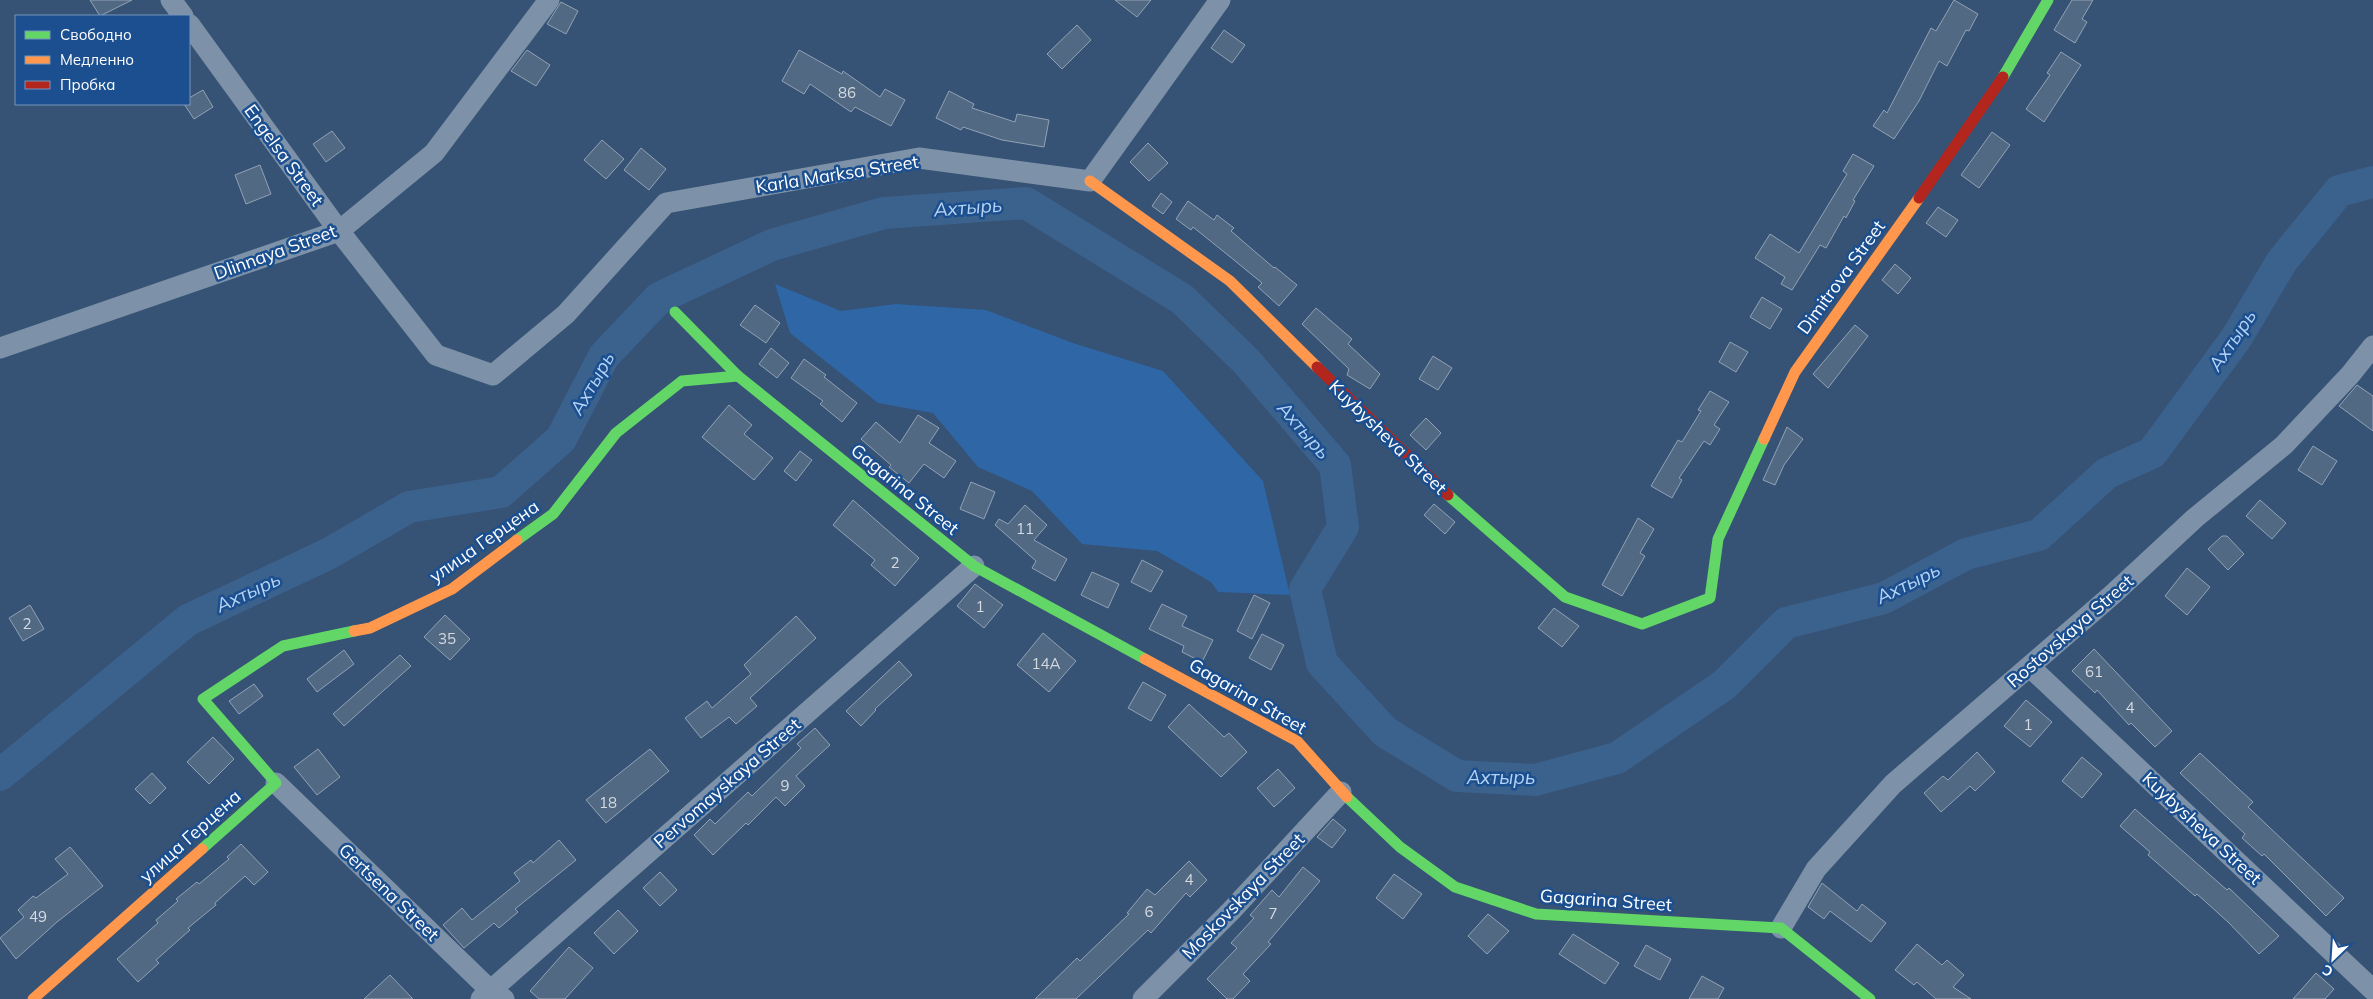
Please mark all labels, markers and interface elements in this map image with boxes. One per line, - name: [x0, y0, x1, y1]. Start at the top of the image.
- legend: [15, 15, 190, 105]
- text: Свободно: [60, 25, 132, 44]
- text: Медленно: [60, 50, 134, 69]
- text: Пробка: [60, 75, 115, 94]
- house number: 86: [838, 83, 856, 102]
- street label: Engelsa Street: [239, 100, 329, 210]
- street label: Karla Marksa Street: [754, 150, 920, 198]
- water label: Ахтырь: [932, 193, 1003, 221]
- street label: Dimitrova Street: [1792, 215, 1890, 339]
- street label: Dlinnaya Street: [211, 219, 339, 285]
- water label: Ахтырь: [2202, 305, 2261, 376]
- water label: Ахтырь: [564, 347, 620, 420]
- street label: Kuybysheva Street: [1324, 375, 1452, 499]
- water label: Ахтырь: [1272, 395, 1336, 464]
- street label: Gagarina Street: [846, 438, 964, 540]
- street label: улица Герцена: [425, 495, 543, 587]
- house number: 11: [1016, 519, 1034, 538]
- house number: 2: [890, 553, 900, 572]
- water label: Ахтырь: [1871, 557, 1944, 609]
- water label: Ахтырь: [211, 567, 284, 618]
- street label: Rostovskaya Street: [2002, 570, 2138, 692]
- house number: 1: [975, 597, 985, 616]
- house number: 2: [22, 614, 32, 633]
- house number: 35: [438, 629, 456, 648]
- street label: Gagarina Street: [1185, 653, 1311, 739]
- house number: 14А: [1031, 654, 1061, 673]
- house number: 61: [2085, 662, 2103, 681]
- house number: 4: [2125, 698, 2135, 717]
- street label: Pervomayskaya Street: [649, 713, 805, 853]
- house number: 1: [2023, 715, 2033, 734]
- water label: Ахтырь: [1466, 765, 1535, 789]
- street label: Kuybysheva Street: [2137, 767, 2267, 889]
- house number: 9: [780, 776, 790, 795]
- street label: улица Герцена: [134, 784, 246, 888]
- house number: 18: [599, 793, 617, 812]
- street label: Moskovskaya Street: [1177, 828, 1309, 964]
- street label: Gertsena Street: [334, 838, 444, 946]
- house number: 4: [1184, 870, 1194, 889]
- street label: Gagarina Street: [1539, 884, 1673, 916]
- house number: 6: [1144, 902, 1154, 921]
- house number: 7: [1268, 904, 1278, 923]
- house number: 49: [29, 907, 47, 926]
- north arrow: [2308, 934, 2358, 984]
- text: С: [2319, 961, 2336, 981]

